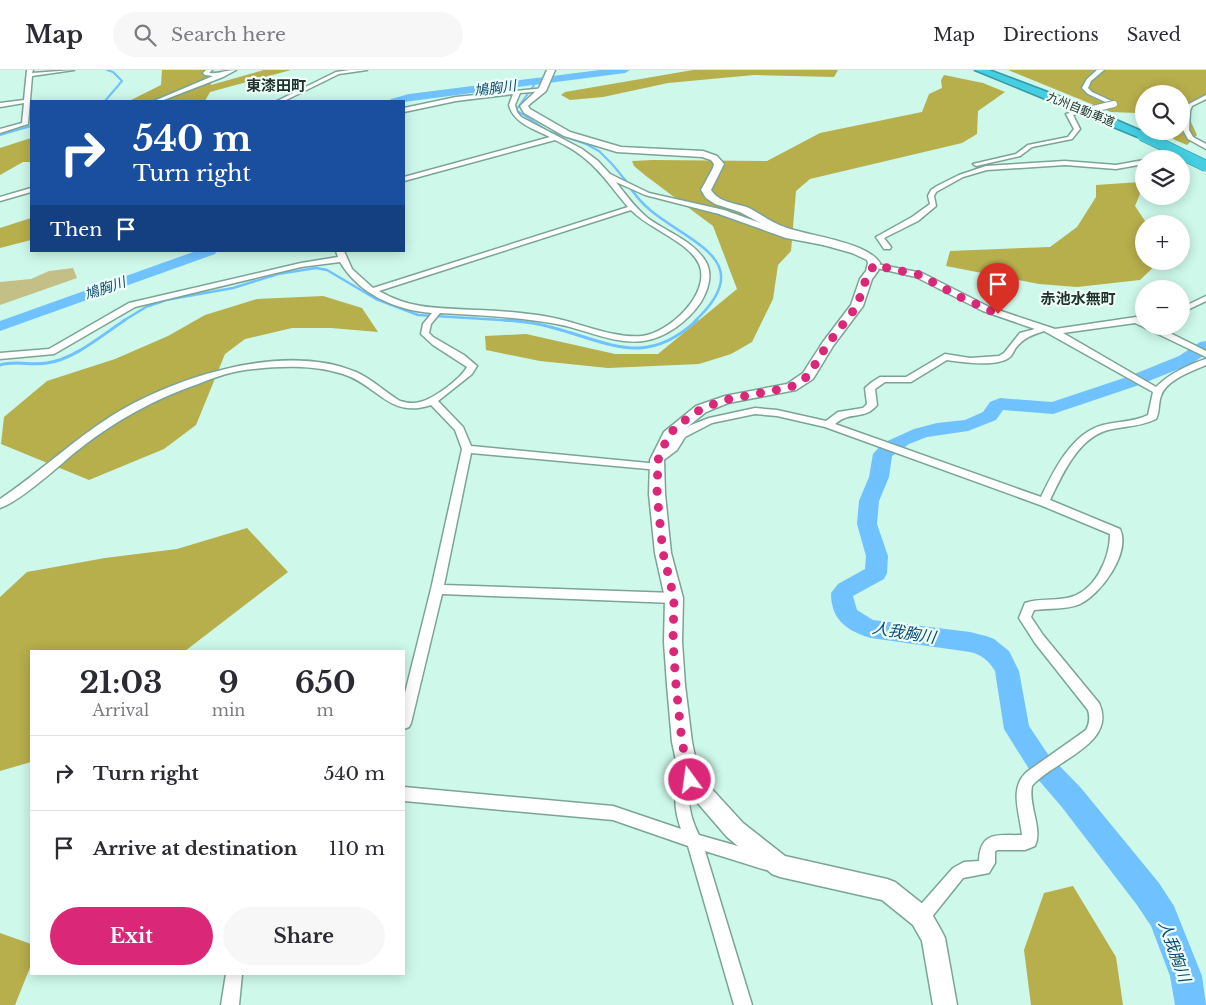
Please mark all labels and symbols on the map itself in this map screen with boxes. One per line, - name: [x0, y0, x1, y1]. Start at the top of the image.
- district label: 東漆田町: [246, 76, 306, 95]
- water label: 鳩胸川: [473, 76, 519, 100]
- street label: 九州自動車道: [1045, 89, 1117, 129]
- pin: [977, 263, 1019, 314]
- water label: 鳩胸川: [82, 272, 130, 303]
- district label: 赤池水無町: [1040, 289, 1116, 308]
- water label: 人我胸川: [871, 617, 939, 647]
- position arrow: [663, 753, 715, 805]
- water label: 人我胸川: [1155, 918, 1196, 986]

